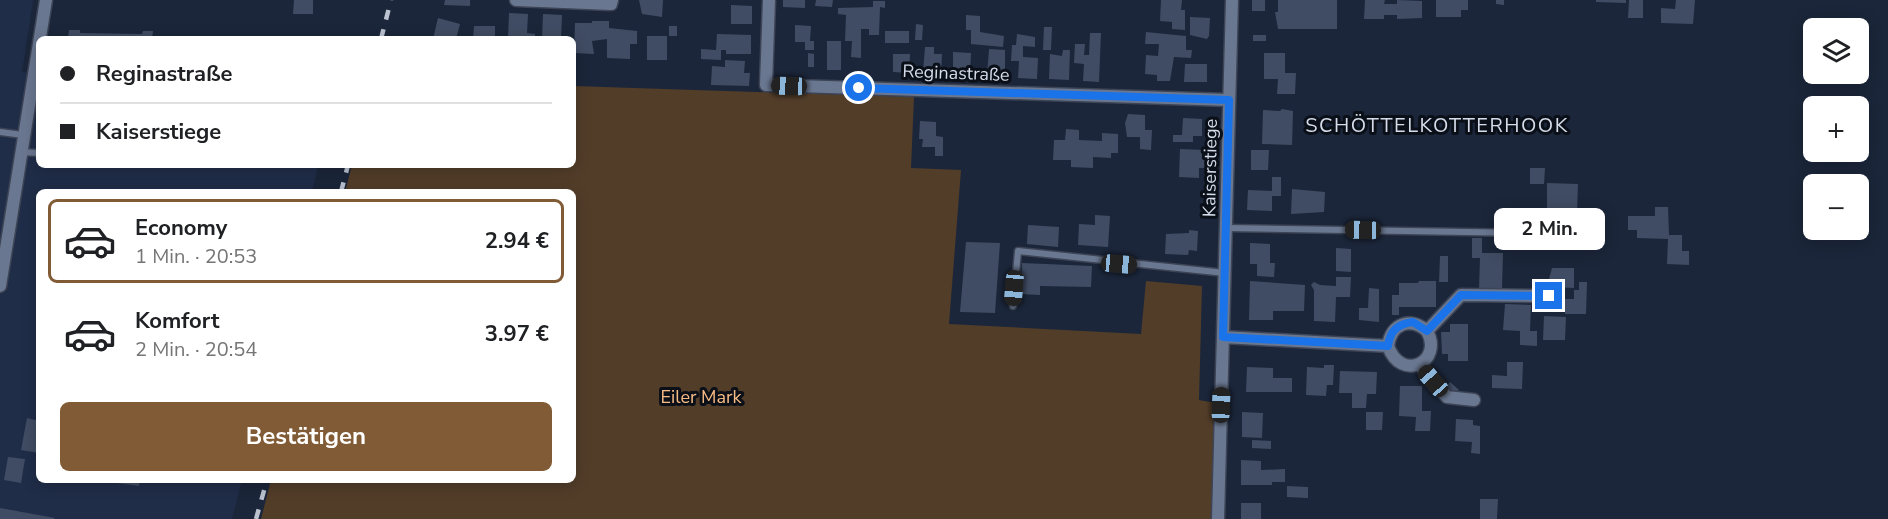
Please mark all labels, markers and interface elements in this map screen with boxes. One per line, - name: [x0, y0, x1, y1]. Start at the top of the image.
- map controls: [1803, 18, 1869, 240]
- button: layers: [1803, 18, 1869, 84]
- text: Reginastraße: [96, 59, 232, 89]
- street label: Reginastraße: [902, 59, 1010, 87]
- route start: [845, 74, 872, 101]
- car: [771, 76, 807, 96]
- button: +: [1803, 96, 1869, 162]
- district label: SCHÖTTELKOTTERHOOK: [1305, 112, 1569, 139]
- text: Kaiserstiege: [96, 117, 221, 147]
- street label: Kaiserstiege: [1197, 119, 1223, 217]
- button: −: [1803, 174, 1869, 240]
- callout: 2 Min.: [1494, 209, 1604, 251]
- text: Economy: [135, 213, 227, 243]
- icon: car: [63, 214, 117, 268]
- text: 2 Min.: [1521, 215, 1578, 242]
- car: [1345, 221, 1381, 239]
- text: 2.94 €: [485, 226, 549, 256]
- text: 1 Min. · 20:53: [135, 243, 257, 270]
- car: [1100, 253, 1138, 275]
- car: [1003, 269, 1025, 307]
- route end: [1535, 282, 1562, 309]
- text: Komfort: [135, 306, 219, 336]
- icon: car: [63, 307, 117, 361]
- text: 3.97 €: [485, 319, 549, 349]
- text: 2 Min. · 20:54: [135, 336, 257, 363]
- car: [1414, 362, 1452, 400]
- park label: Eiler Mark: [661, 385, 742, 409]
- car: [1211, 387, 1231, 423]
- button: Bestätigen: [60, 402, 552, 471]

